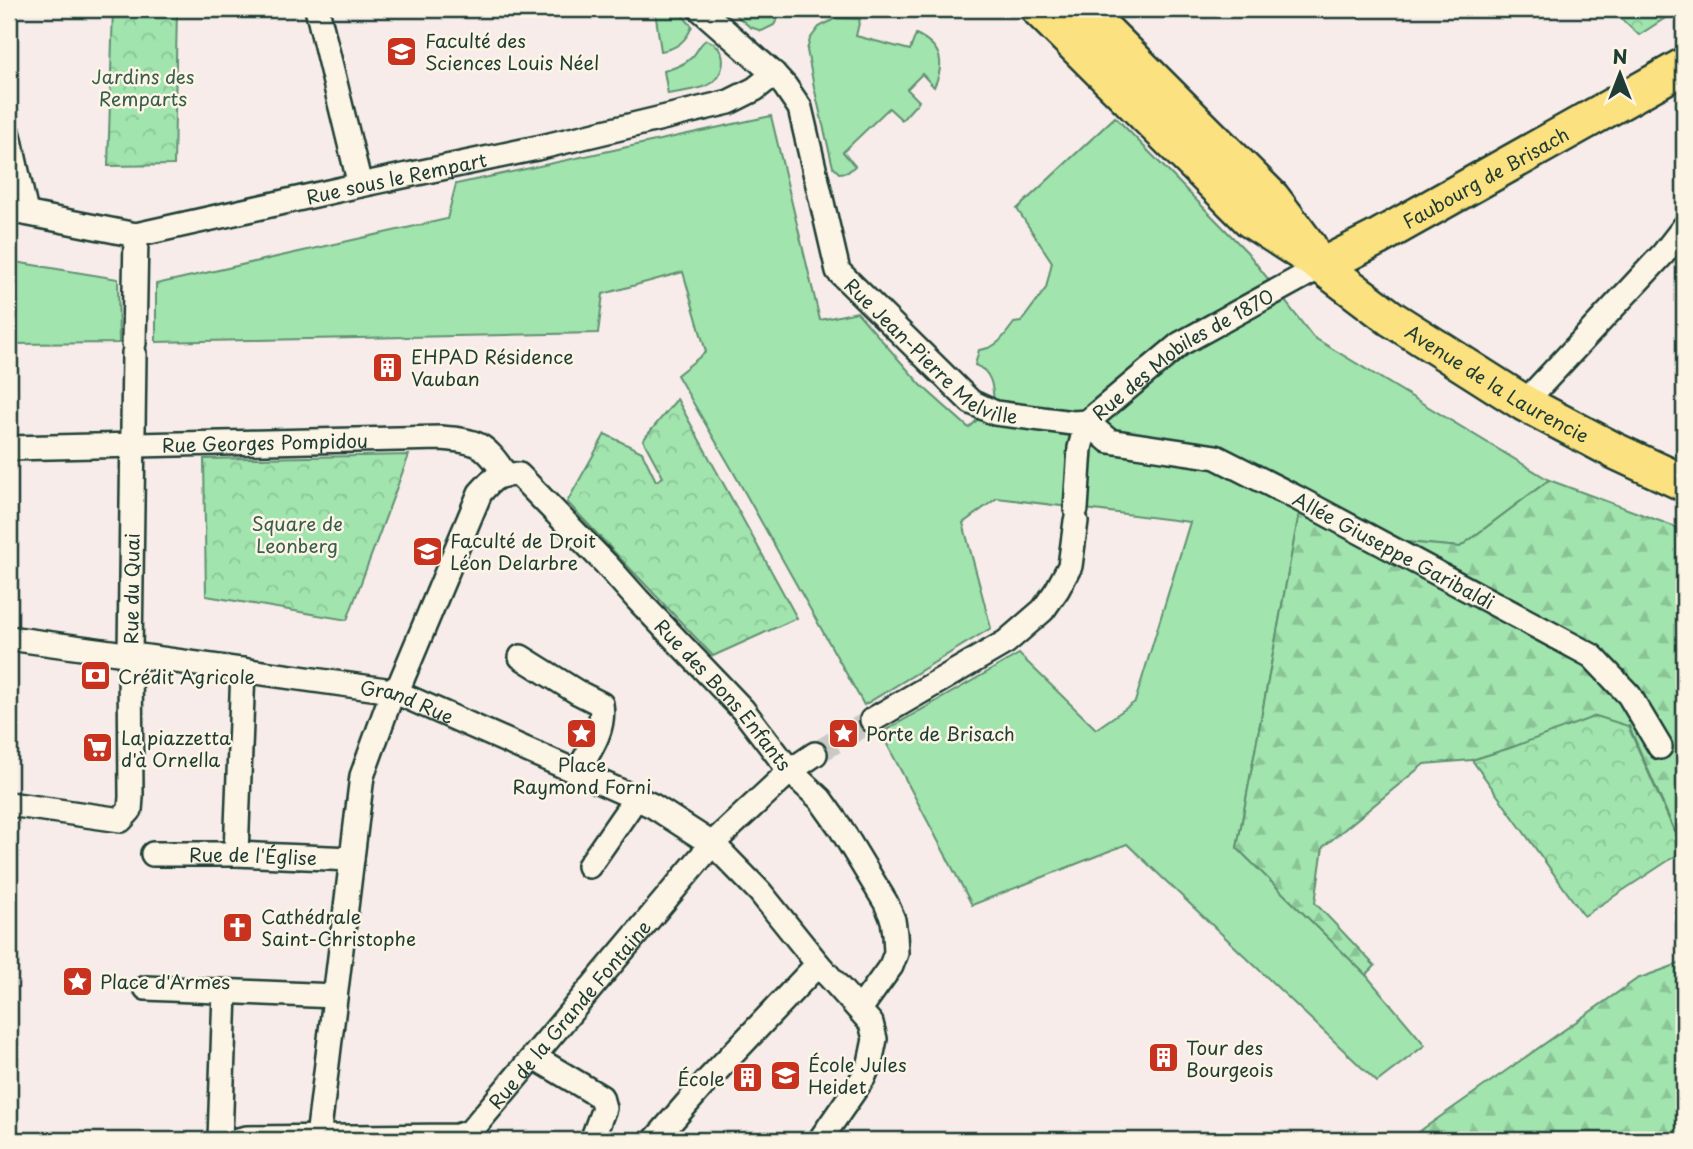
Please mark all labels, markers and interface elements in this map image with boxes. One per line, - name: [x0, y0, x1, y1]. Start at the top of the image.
- place label: Faculté des Sciences Louis Néel: [425, 26, 599, 76]
- school or university icon: Faculté des Sciences Louis Néel: [385, 34, 419, 68]
- north arrow: [1584, 38, 1654, 108]
- text: N: [1612, 42, 1628, 70]
- park label: Jardins des Remparts: [91, 62, 195, 112]
- street label: Faubourg de Brisach: [1397, 119, 1574, 235]
- street label: Rue sous le Rempart: [303, 145, 489, 211]
- street label: Rue Jean-Pierre Melville: [839, 271, 1019, 430]
- street label: Rue des Mobiles de 1870: [1086, 281, 1278, 426]
- street label: Avenue de la Laurencie: [1400, 317, 1594, 449]
- place label: EHPAD Résidence Vauban: [411, 342, 574, 392]
- building icon: EHPAD Résidence Vauban: [371, 350, 405, 384]
- street label: Rue Georges Pompidou: [162, 426, 368, 458]
- street label: Allée Giuseppe Garibaldi: [1288, 484, 1500, 615]
- park label: Square de Leonberg: [251, 509, 343, 559]
- place label: Faculté de Droit Léon Delarbre: [450, 526, 596, 576]
- street label: Rue du Quai: [116, 533, 146, 644]
- school or university icon: Faculté de Droit Léon Delarbre: [410, 534, 444, 568]
- street label: Rue des Bons Enfants: [649, 612, 799, 776]
- bank icon: Crédit Agricole: [78, 659, 112, 693]
- place label: Crédit Agricole: [118, 662, 255, 690]
- street label: Grand Rue: [358, 673, 459, 730]
- place icon: Place Raymond Forni: [565, 716, 599, 750]
- place icon: Porte de Brisach: [826, 716, 860, 750]
- place label: Porte de Brisach: [866, 719, 1015, 747]
- place label: La piazzetta d'à Ornella: [121, 723, 231, 773]
- supermarket icon: La piazzetta d'à Ornella: [81, 731, 115, 765]
- place label: Place Raymond Forni: [513, 750, 651, 800]
- street label: Rue de l'Église: [189, 840, 317, 871]
- place label: Cathédrale Saint-Christophe: [261, 902, 416, 952]
- church icon: Cathédrale Saint-Christophe: [221, 910, 255, 944]
- street label: Rue de la Grande Fontaine: [481, 913, 657, 1115]
- place icon: Place d'Armes: [60, 964, 94, 998]
- place label: Place d'Armes: [100, 967, 230, 995]
- place label: Tour des Bourgeois: [1186, 1033, 1273, 1083]
- building icon: Tour des Bourgeois: [1146, 1041, 1180, 1075]
- place label: École Jules Heidet: [808, 1050, 907, 1100]
- school or university icon: École Jules Heidet: [768, 1058, 802, 1092]
- building icon: École: [731, 1061, 765, 1095]
- place label: École: [678, 1064, 725, 1092]

